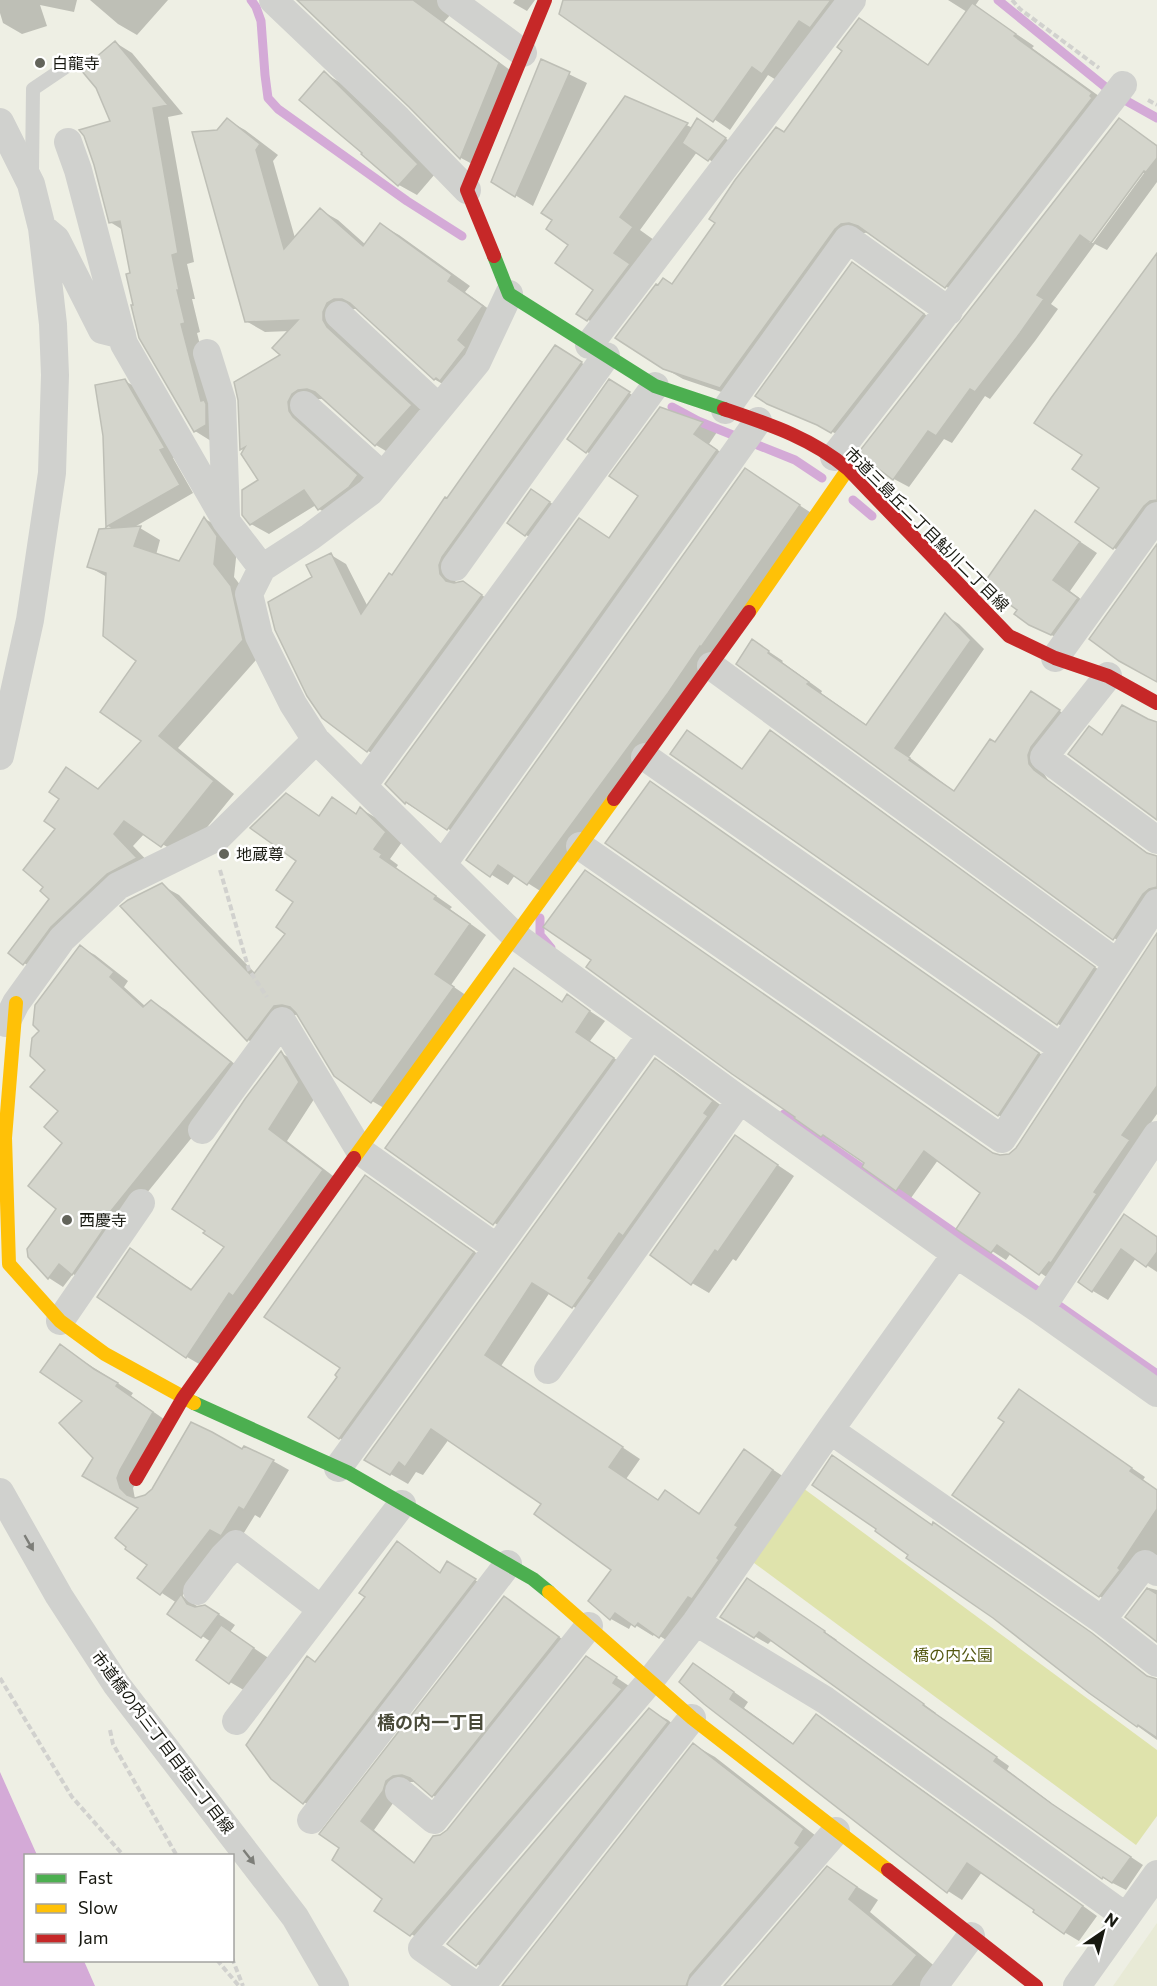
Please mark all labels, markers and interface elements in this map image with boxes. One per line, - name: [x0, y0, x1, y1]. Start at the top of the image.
- place label: 白龍寺: [52, 53, 100, 72]
- marker: 白龍寺: [33, 56, 47, 70]
- street label: 市道三島丘二丁目鮎川二丁目線: [841, 443, 1013, 615]
- place label: 地蔵尊: [236, 844, 284, 863]
- marker: 地蔵尊: [217, 847, 231, 861]
- place label: 西慶寺: [79, 1210, 127, 1229]
- marker: 西慶寺: [60, 1213, 74, 1227]
- one-way arrow: [24, 1535, 34, 1552]
- park label: 橋の内公園: [913, 1645, 993, 1664]
- street label: 市道橋の内三丁目目垣二丁目線: [88, 1647, 238, 1837]
- district label: 橋の内一丁目: [377, 1711, 485, 1733]
- one-way arrow: [242, 1850, 254, 1865]
- legend: [24, 1854, 234, 1962]
- text: Fast: [78, 1866, 113, 1888]
- text: Slow: [78, 1896, 118, 1918]
- north arrow: [1073, 1902, 1133, 1962]
- text: N: [1102, 1908, 1122, 1931]
- text: Jam: [78, 1926, 108, 1948]

